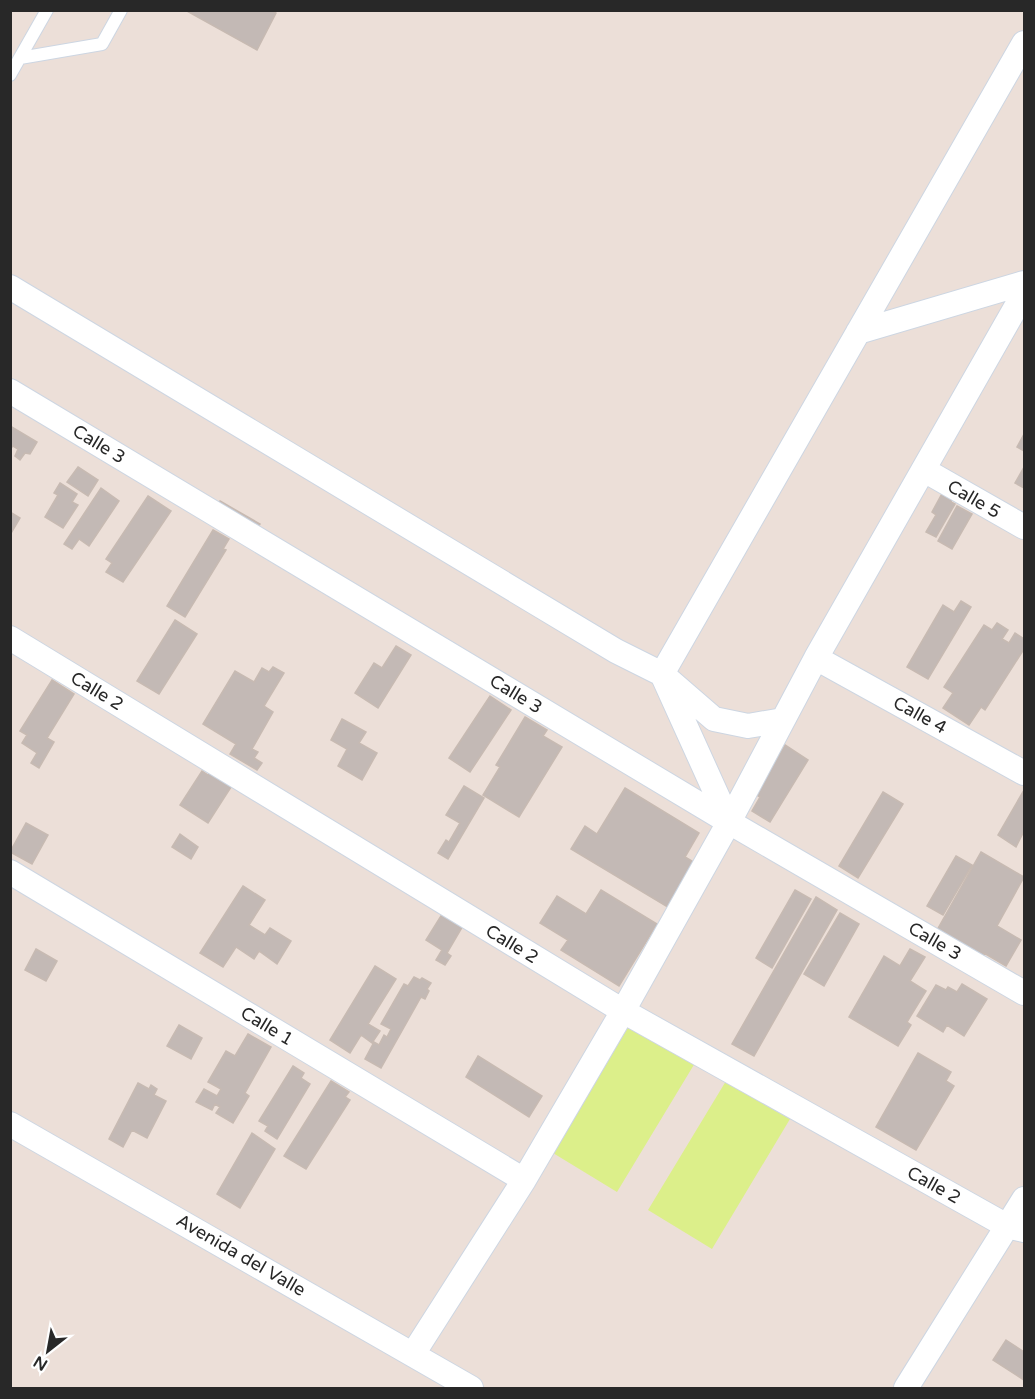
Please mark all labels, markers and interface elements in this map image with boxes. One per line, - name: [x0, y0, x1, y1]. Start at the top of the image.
- street label: Calle 3: [69, 420, 129, 468]
- street label: Calle 5: [943, 475, 1005, 523]
- street label: Calle 2: [67, 667, 127, 715]
- street label: Calle 3: [486, 670, 546, 718]
- street label: Calle 4: [889, 691, 951, 739]
- street label: Calle 3: [904, 917, 966, 965]
- street label: Calle 2: [482, 920, 542, 968]
- street label: Calle 1: [237, 1002, 297, 1050]
- street label: Calle 2: [903, 1161, 965, 1209]
- street label: Avenida del Valle: [173, 1209, 309, 1301]
- north arrow: [18, 1321, 78, 1381]
- text: N: [30, 1351, 51, 1375]

